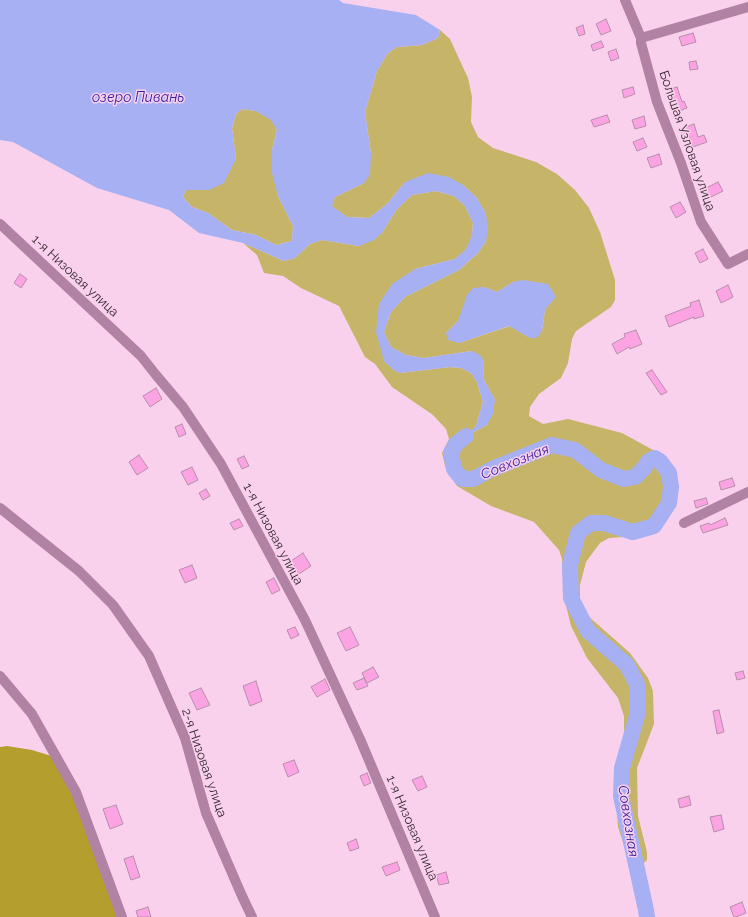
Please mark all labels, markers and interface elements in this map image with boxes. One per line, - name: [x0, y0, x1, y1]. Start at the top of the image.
- street label: Большая Узловая улица: [656, 69, 718, 213]
- water label: озеро Пивань: [92, 90, 184, 106]
- street label: 1-я Низовая улица: [28, 232, 122, 320]
- water label: Совхозная: [478, 441, 552, 483]
- street label: 1-я Низовая улица: [240, 481, 306, 587]
- street label: 2-я Низовая улица: [178, 706, 230, 820]
- street label: 1-я Низовая улица: [383, 773, 441, 883]
- water label: Совхозная: [614, 784, 642, 858]

